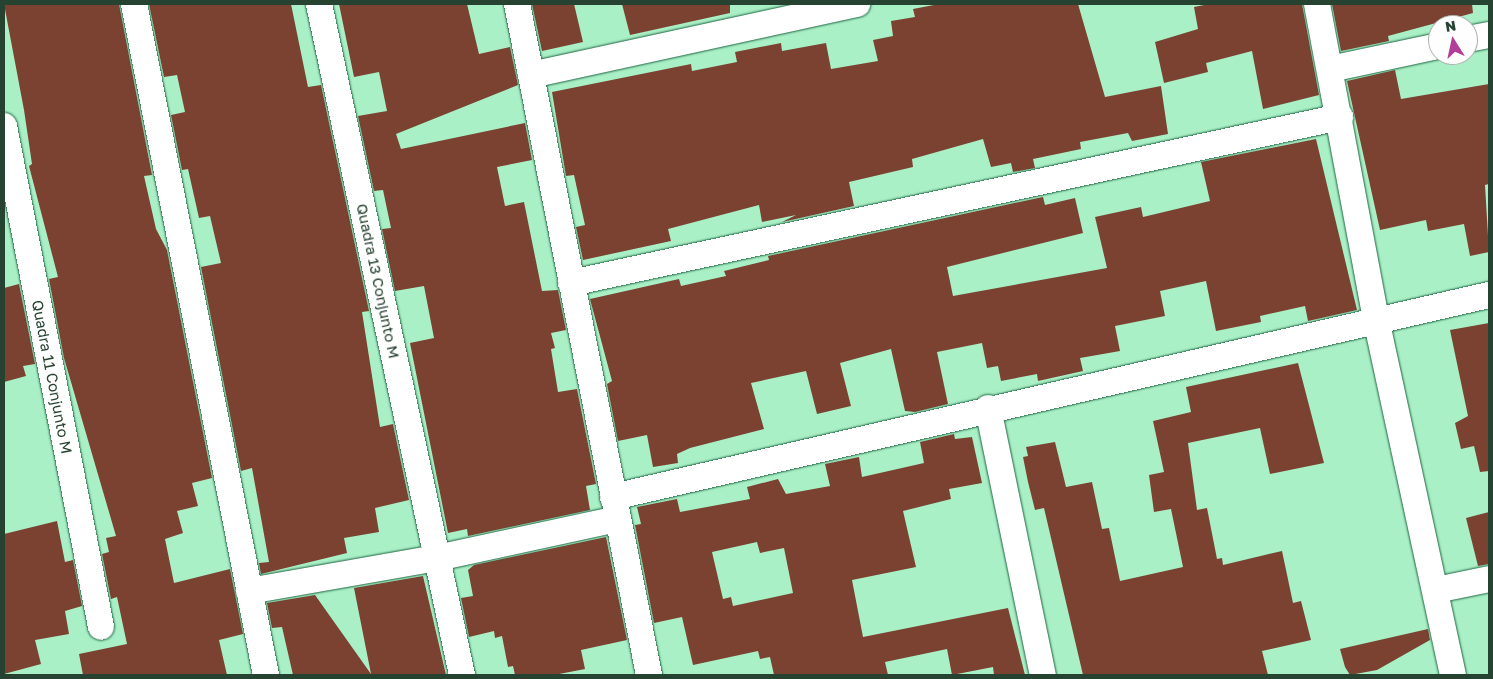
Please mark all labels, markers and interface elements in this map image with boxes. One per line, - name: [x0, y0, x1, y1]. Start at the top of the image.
- north arrow: [1428, 15, 1478, 65]
- text: N: [1444, 16, 1457, 35]
- street label: Quadra 13 Conjunto M: [353, 202, 403, 360]
- street label: Quadra 11 Conjunto M: [28, 299, 76, 455]

